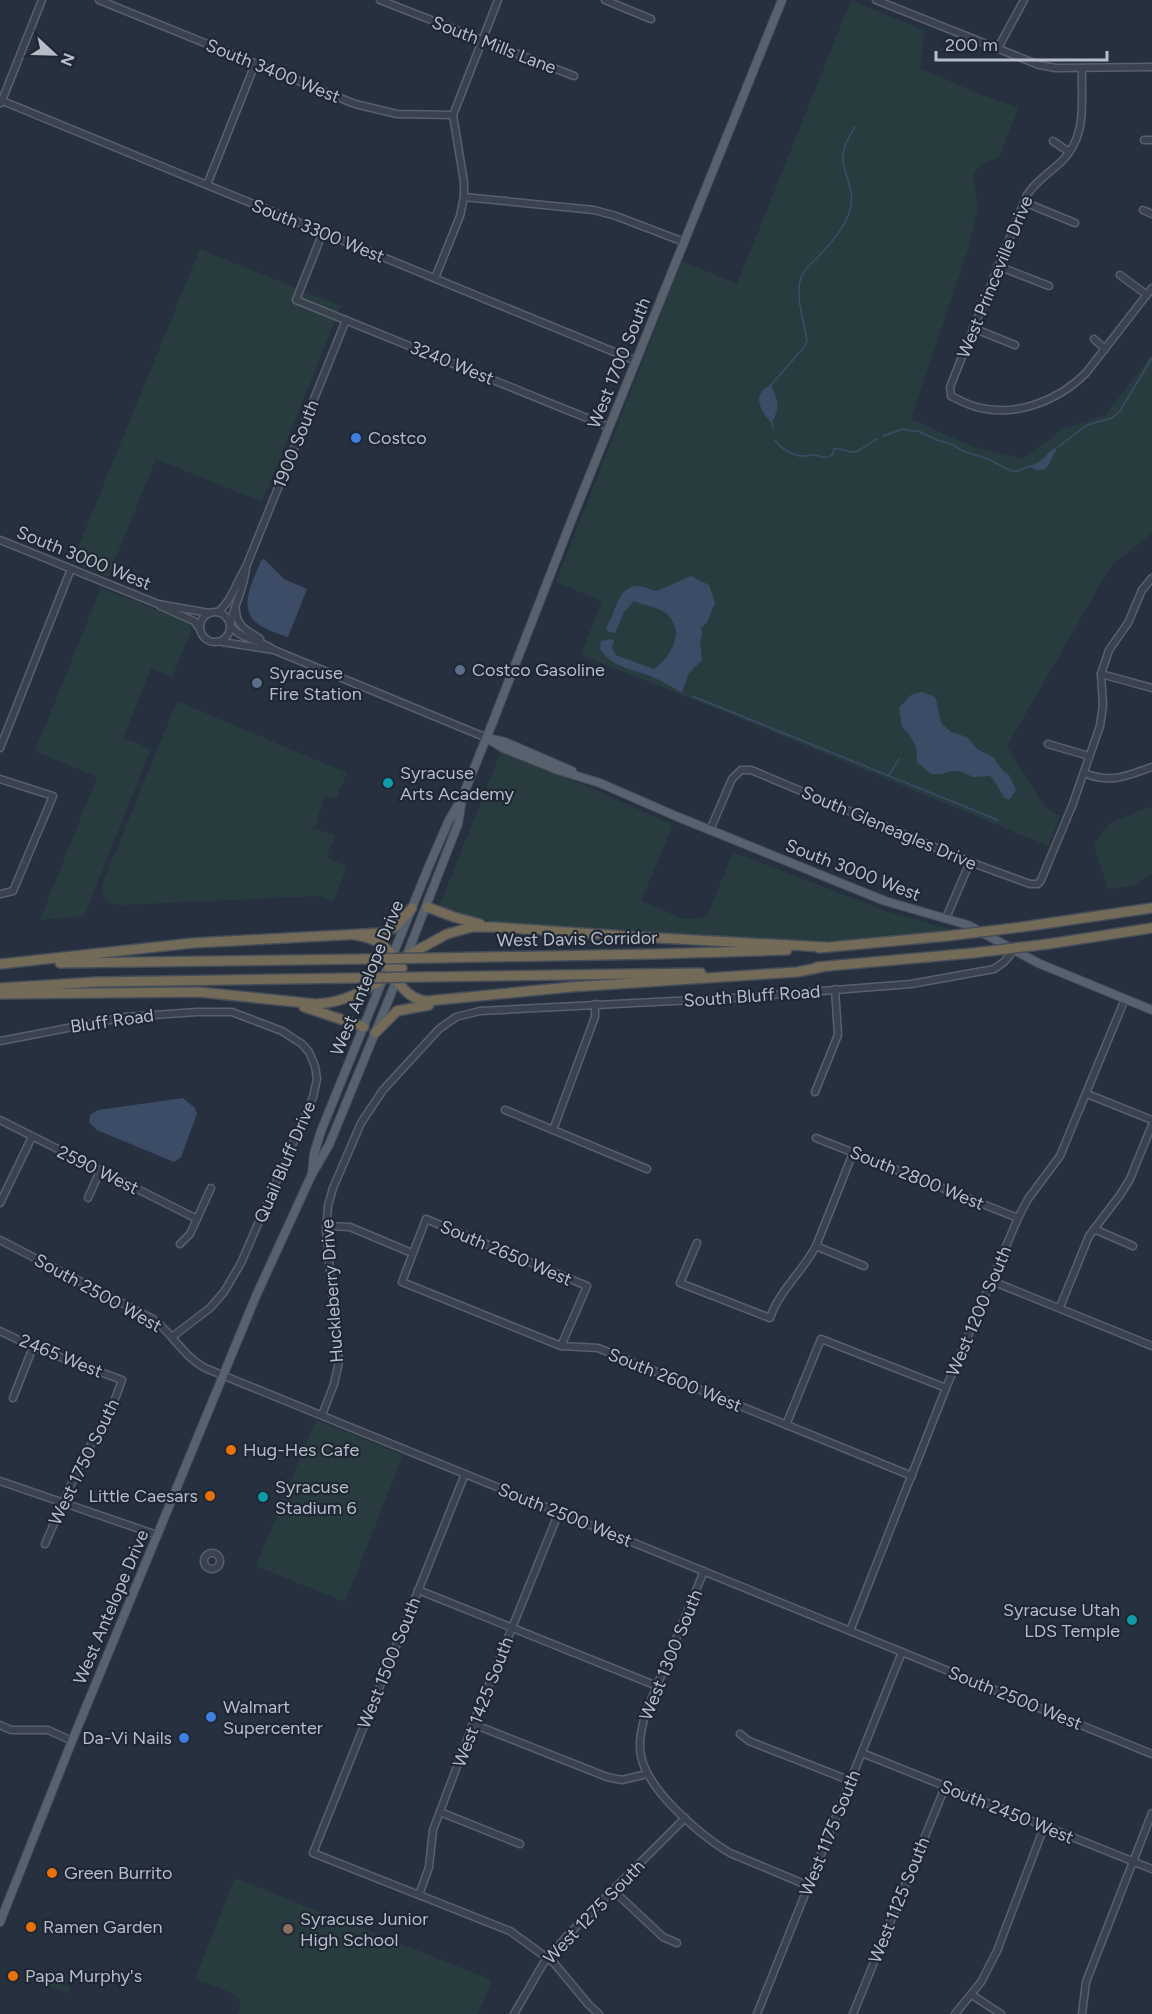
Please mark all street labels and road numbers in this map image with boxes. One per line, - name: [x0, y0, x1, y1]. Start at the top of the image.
- street label: South Mills Lane: [429, 11, 559, 79]
- street label: South 3400 West: [203, 34, 344, 108]
- street label: West Princeville Drive: [952, 192, 1038, 361]
- street label: South 3300 West: [248, 194, 388, 268]
- street label: West 1700 South: [583, 294, 655, 432]
- street label: 3240 West: [407, 336, 497, 390]
- street label: 1900 South: [268, 397, 324, 491]
- street label: South 3000 West: [13, 521, 155, 595]
- street label: South Gleneagles Drive: [798, 781, 980, 875]
- street label: South 3000 West: [782, 834, 924, 906]
- street label: West Antelope Drive: [326, 897, 408, 1059]
- street label: West Davis Corridor: [496, 927, 658, 951]
- street label: South Bluff Road: [683, 980, 821, 1012]
- street label: Bluff Road: [69, 1004, 155, 1038]
- street label: Quail Bluff Drive: [249, 1098, 321, 1226]
- street label: 2590 West: [54, 1141, 143, 1199]
- street label: South 2800 West: [847, 1141, 988, 1215]
- street label: South 2650 West: [437, 1215, 575, 1291]
- street label: Huckleberry Drive: [316, 1218, 348, 1364]
- street label: West 1200 South: [942, 1243, 1016, 1379]
- street label: South 2500 West: [30, 1249, 166, 1337]
- street label: 2465 West: [16, 1329, 106, 1383]
- street label: South 2600 West: [605, 1343, 745, 1417]
- street label: West 1750 South: [44, 1395, 124, 1529]
- street label: South 2500 West: [495, 1478, 635, 1552]
- street label: West Antelope Drive: [68, 1526, 154, 1688]
- street label: West 1300 South: [635, 1586, 707, 1724]
- street label: West 1500 South: [353, 1594, 425, 1732]
- street label: West 1425 South: [448, 1634, 518, 1770]
- street label: South 2500 West: [945, 1661, 1085, 1735]
- street label: West 1175 South: [795, 1767, 865, 1899]
- street label: South 2450 West: [937, 1775, 1077, 1849]
- street label: West 1125 South: [864, 1834, 934, 1966]
- street label: West 1275 South: [539, 1855, 649, 1969]

